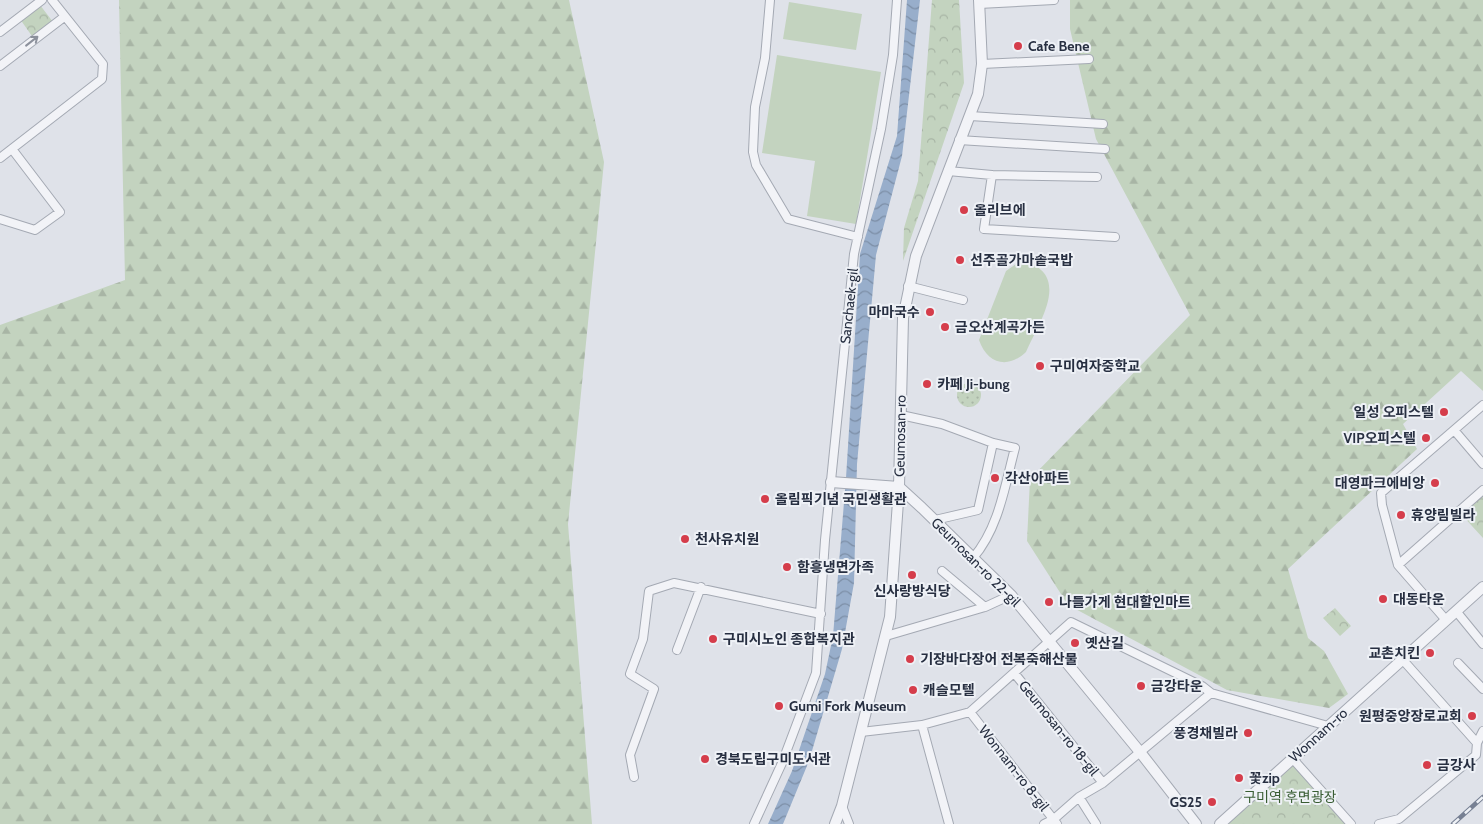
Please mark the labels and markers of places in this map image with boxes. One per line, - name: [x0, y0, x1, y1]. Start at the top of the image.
- place label: Cafe Bene: [1028, 37, 1089, 55]
- marker: Cafe Bene: [1012, 40, 1024, 52]
- place label: 올리브에: [974, 201, 1026, 219]
- marker: 올리브에: [958, 204, 970, 216]
- place label: 선주골가마솥국밥: [970, 251, 1073, 269]
- marker: 선주골가마솥국밥: [954, 254, 966, 266]
- place label: 마마국수: [868, 303, 920, 321]
- marker: 마마국수: [924, 306, 936, 318]
- place label: 금오산계곡가든: [955, 318, 1045, 336]
- marker: 금오산계곡가든: [939, 321, 951, 333]
- place label: 구미여자중학교: [1050, 357, 1140, 375]
- marker: 구미여자중학교: [1034, 360, 1046, 372]
- place label: 카페 Ji-bung: [937, 375, 1009, 393]
- marker: 카페 Ji-bung: [921, 378, 933, 390]
- place label: 일성 오피스텔: [1354, 403, 1434, 421]
- marker: 일성 오피스텔: [1438, 406, 1450, 418]
- place label: VIP오피스텔: [1344, 429, 1416, 447]
- marker: VIP오피스텔: [1420, 432, 1432, 444]
- place label: 각산아파트: [1005, 469, 1070, 487]
- marker: 각산아파트: [989, 472, 1001, 484]
- place label: 대영파크에비앙: [1335, 474, 1425, 492]
- marker: 대영파크에비앙: [1429, 477, 1441, 489]
- place label: 올림픽기념 국민생활관: [775, 490, 907, 508]
- marker: 올림픽기념 국민생활관: [759, 493, 771, 505]
- place label: 휴양림빌라: [1411, 506, 1476, 524]
- marker: 휴양림빌라: [1395, 509, 1407, 521]
- place label: 천사유치원: [695, 530, 759, 548]
- marker: 천사유치원: [679, 533, 691, 545]
- place label: 함흥냉면가족: [797, 558, 874, 576]
- marker: 함흥냉면가족: [781, 561, 793, 573]
- marker: 신사랑방식당: [906, 569, 918, 581]
- place label: 신사랑방식당: [873, 582, 951, 600]
- place label: 대동타운: [1393, 590, 1445, 608]
- place label: 나들가게 현대할인마트: [1059, 593, 1191, 611]
- marker: 대동타운: [1377, 593, 1389, 605]
- marker: 나들가게 현대할인마트: [1043, 596, 1055, 608]
- place label: 구미시노인 종합복지관: [723, 630, 855, 648]
- marker: 구미시노인 종합복지관: [707, 633, 719, 645]
- place label: 옛산길: [1085, 634, 1124, 652]
- marker: 옛산길: [1069, 637, 1081, 649]
- place label: 교촌치킨: [1368, 644, 1420, 662]
- marker: 교촌치킨: [1424, 647, 1436, 659]
- place label: 기장바다장어 전복죽해산물: [920, 650, 1078, 668]
- marker: 기장바다장어 전복죽해산물: [904, 653, 916, 665]
- place label: 금강타운: [1151, 677, 1203, 695]
- marker: 금강타운: [1135, 680, 1147, 692]
- place label: 캐슬모텔: [923, 681, 975, 699]
- marker: 캐슬모텔: [907, 684, 919, 696]
- place label: Gumi Fork Museum: [789, 697, 906, 715]
- marker: Gumi Fork Museum: [773, 700, 785, 712]
- place label: 원평중앙장로교회: [1359, 707, 1462, 725]
- marker: 원평중앙장로교회: [1466, 710, 1478, 722]
- place label: 풍경채빌라: [1174, 724, 1238, 742]
- marker: 풍경채빌라: [1242, 727, 1254, 739]
- place label: 경북도립구미도서관: [715, 750, 831, 768]
- marker: 경북도립구미도서관: [699, 753, 711, 765]
- place label: 금강사: [1437, 756, 1476, 774]
- marker: 금강사: [1421, 759, 1433, 771]
- place label: 꽃zip: [1249, 769, 1280, 787]
- marker: 꽃zip: [1233, 772, 1245, 784]
- place label: GS25: [1170, 793, 1202, 811]
- marker: GS25: [1206, 796, 1218, 808]

